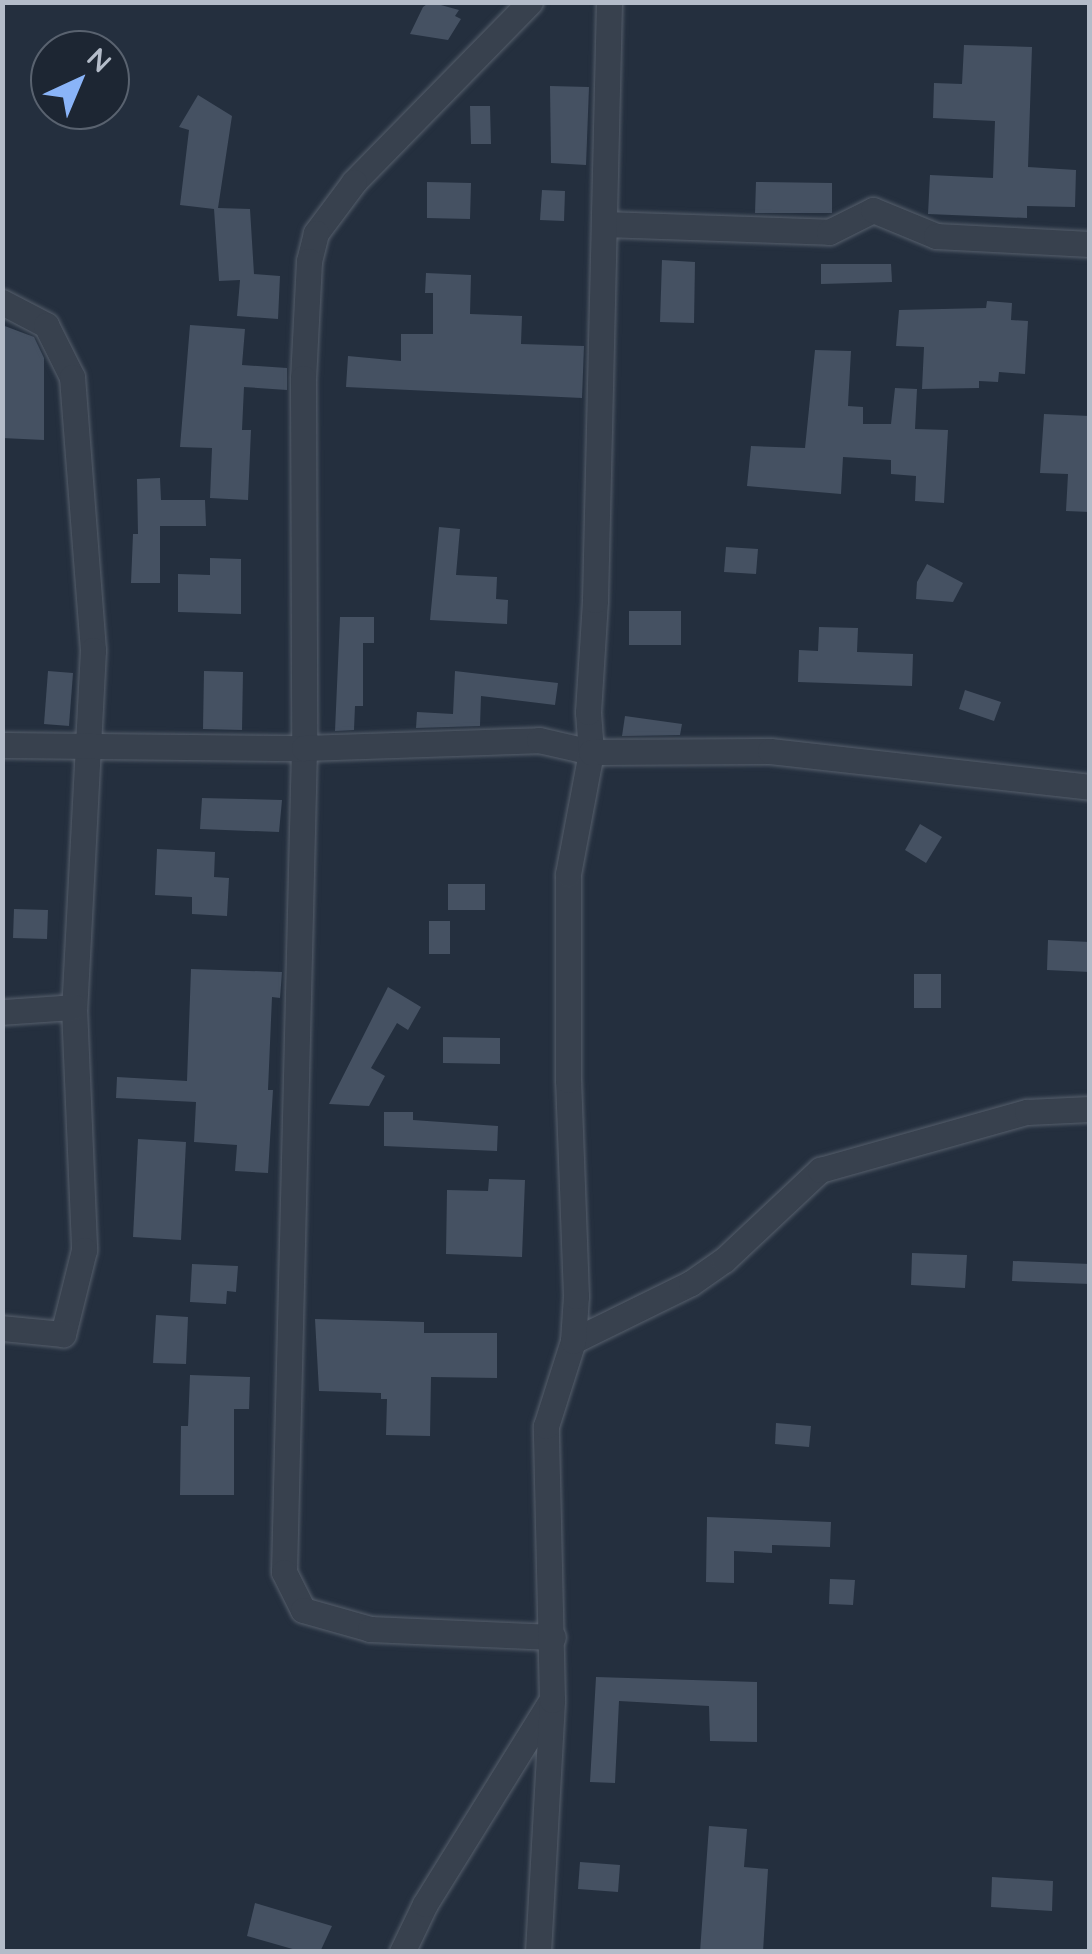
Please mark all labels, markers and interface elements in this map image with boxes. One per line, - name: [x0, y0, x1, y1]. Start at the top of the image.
- north arrow: [30, 30, 130, 130]
- text: N: [80, 40, 119, 79]

